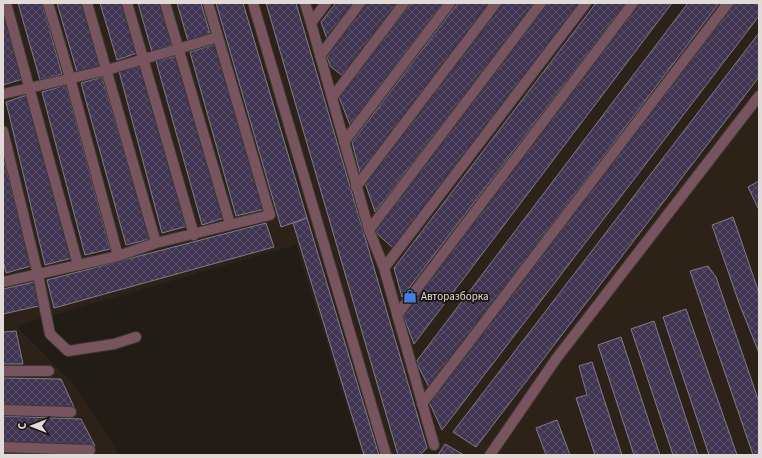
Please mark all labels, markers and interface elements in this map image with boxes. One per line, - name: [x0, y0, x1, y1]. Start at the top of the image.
- shop icon: Авторазборка: [402, 288, 418, 304]
- place label: Авторазборка: [421, 289, 489, 304]
- north arrow: [12, 406, 52, 446]
- text: С: [15, 422, 30, 429]

